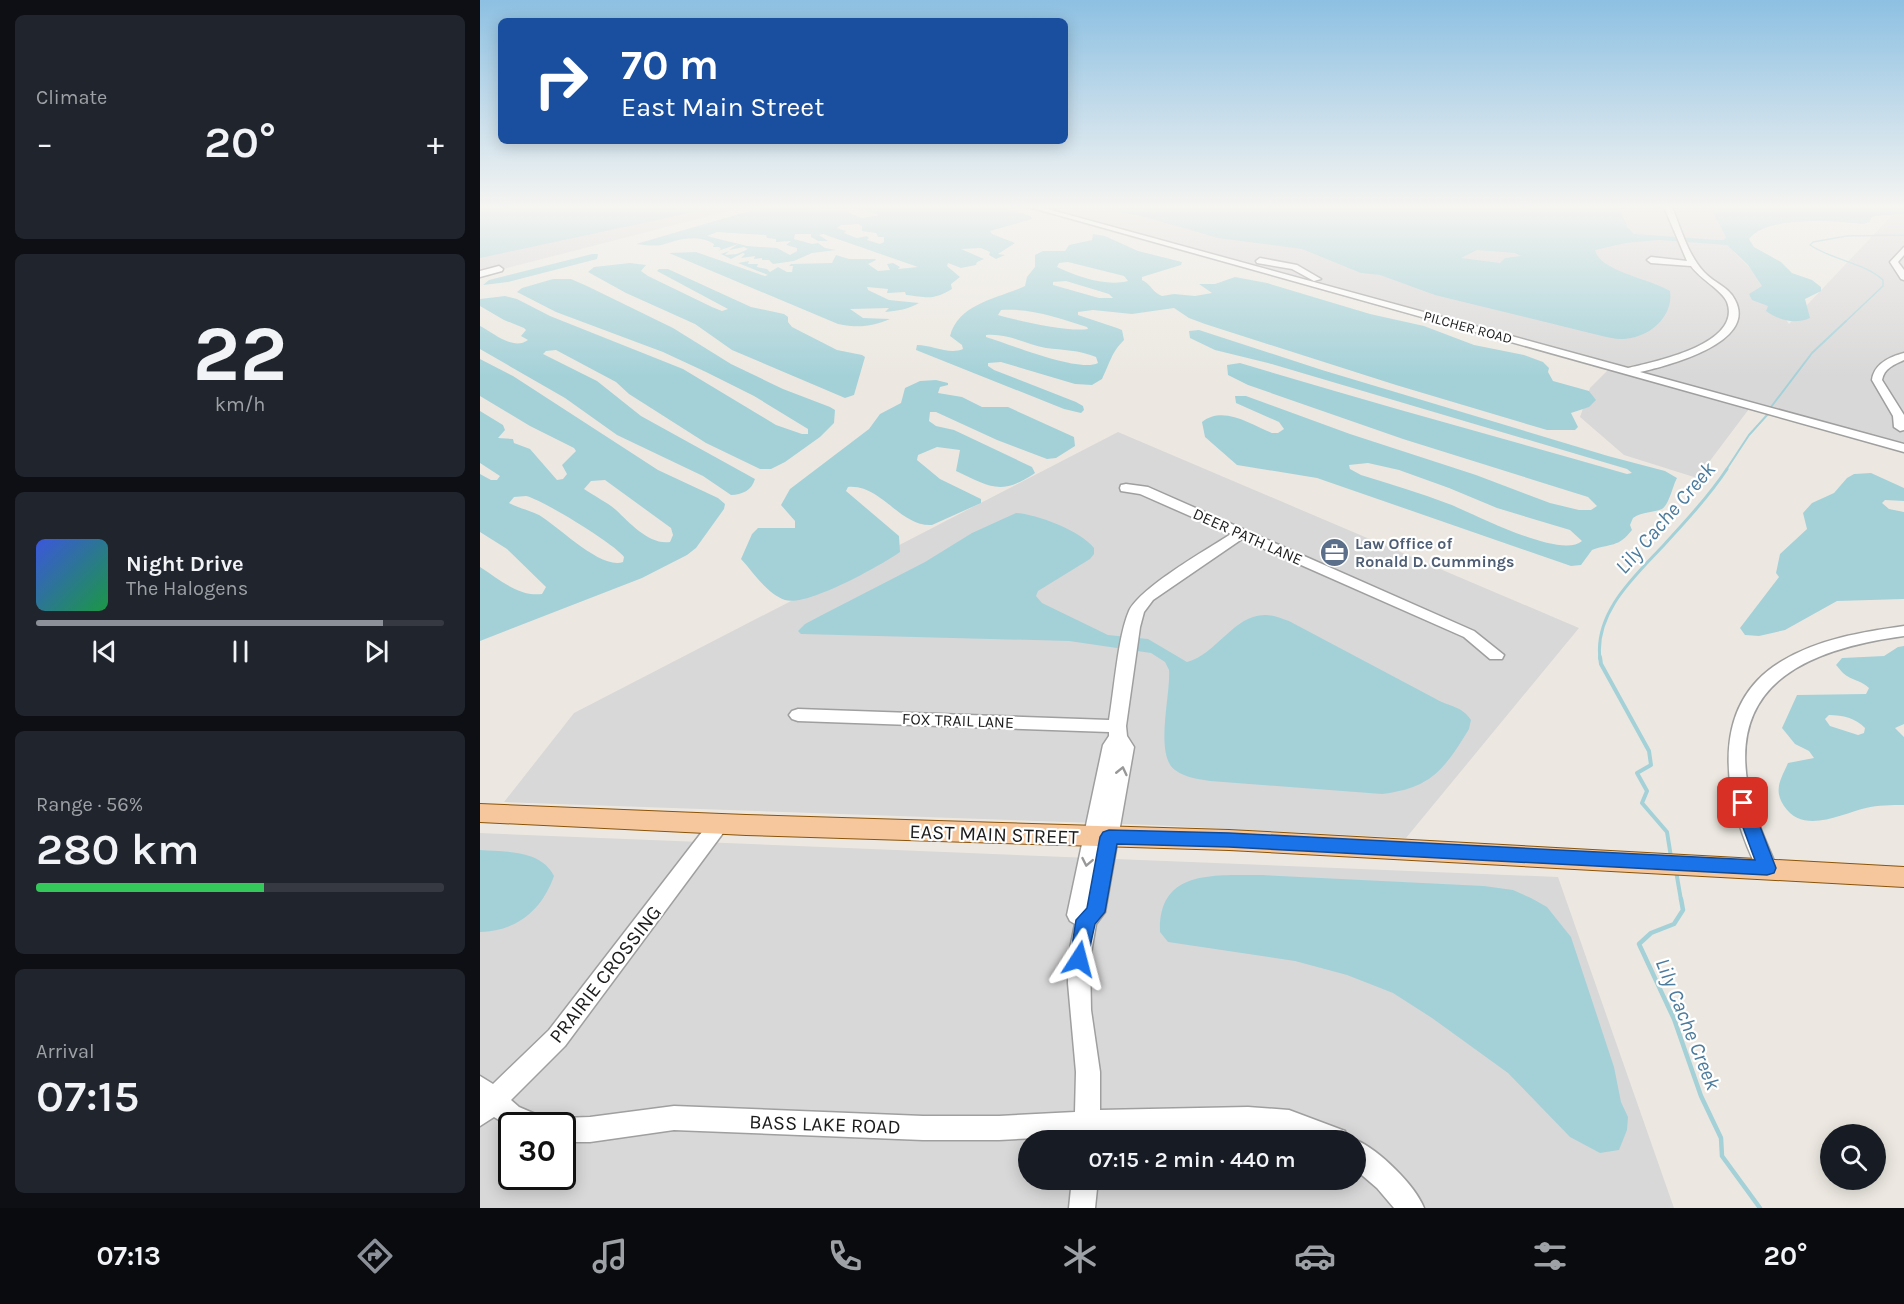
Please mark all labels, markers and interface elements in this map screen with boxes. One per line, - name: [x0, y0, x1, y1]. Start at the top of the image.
- text: 70 m: [621, 40, 719, 90]
- icon: right: [522, 42, 600, 120]
- text: Climate: [36, 86, 107, 109]
- text: East Main Street: [621, 91, 824, 123]
- text: 20°: [204, 116, 276, 168]
- text: −: [36, 124, 53, 162]
- text: +: [427, 124, 444, 162]
- text: 22: [193, 308, 287, 400]
- street label: PILCHER ROAD: [1422, 308, 1514, 347]
- text: km/h: [215, 393, 265, 416]
- water label: Lily Cache Creek: [1610, 457, 1720, 579]
- street label: DEER PATH LANE: [1190, 504, 1306, 569]
- place label: Law Office of Ronald D. Cummings: [1355, 534, 1514, 571]
- office icon: Law Office of Ronald D. Cummings: [1318, 536, 1350, 568]
- text: Night Drive: [126, 551, 244, 577]
- text: The Halogens: [126, 577, 248, 600]
- icon: previous: [88, 635, 121, 668]
- icon: pause: [224, 635, 257, 668]
- icon: next: [360, 635, 393, 668]
- street label: FOX TRAIL LANE: [902, 709, 1014, 732]
- one-way arrow: [1114, 766, 1127, 776]
- pin: [1717, 777, 1768, 828]
- icon: arrive: [1726, 786, 1759, 819]
- text: Range · 56%: [36, 793, 143, 816]
- street label: EAST MAIN STREET: [909, 820, 1079, 849]
- text: 280 km: [36, 823, 200, 875]
- one-way arrow: [1081, 857, 1094, 867]
- street label: PRAIRIE CROSSING: [545, 901, 666, 1048]
- position arrow: [1047, 927, 1111, 991]
- water label: Lily Cache Creek: [1651, 955, 1725, 1094]
- text: Arrival: [36, 1040, 95, 1063]
- text: 07:15: [36, 1070, 139, 1122]
- street label: BASS LAKE ROAD: [749, 1110, 901, 1139]
- speed limit sign: 30: [498, 1112, 576, 1190]
- map controls: [1820, 1124, 1886, 1190]
- button: search: [1820, 1124, 1886, 1190]
- text: 07:15 · 2 min · 440 m: [1088, 1147, 1296, 1173]
- icon: directions: [354, 1235, 396, 1277]
- icon: music: [589, 1235, 631, 1277]
- icon: phone: [824, 1235, 866, 1277]
- icon: climate: [1059, 1235, 1101, 1277]
- icon: car: [1294, 1235, 1336, 1277]
- icon: filters: [1529, 1235, 1571, 1277]
- text: 07:13: [96, 1240, 161, 1272]
- text: 20°: [1764, 1240, 1808, 1272]

